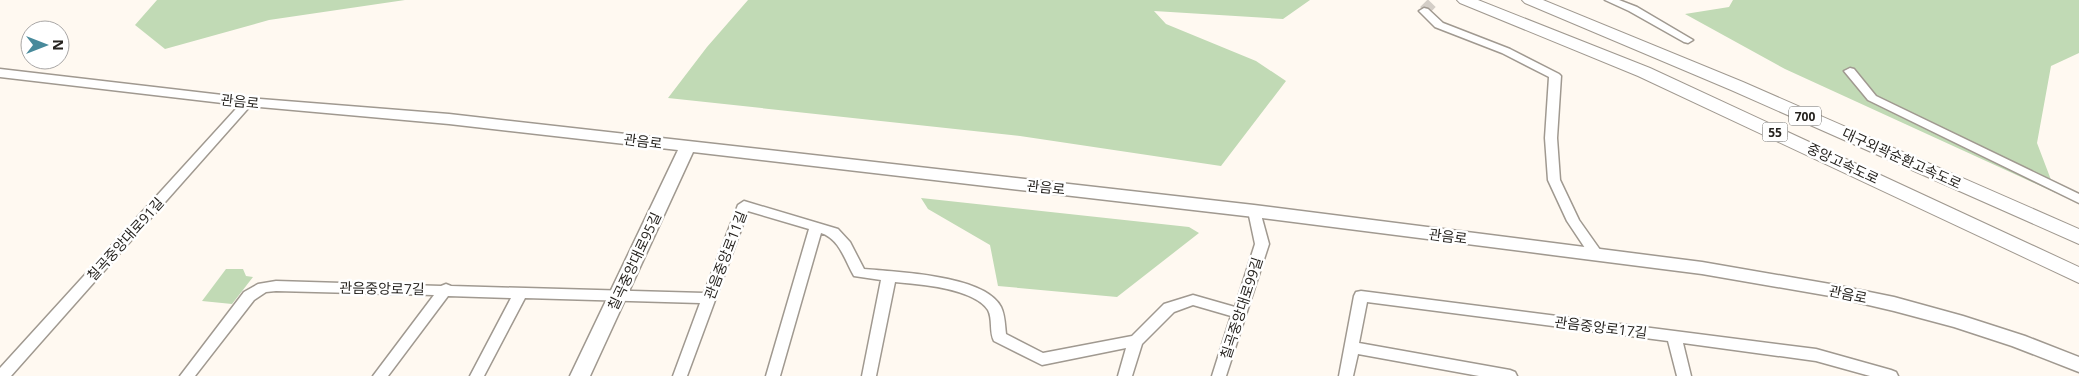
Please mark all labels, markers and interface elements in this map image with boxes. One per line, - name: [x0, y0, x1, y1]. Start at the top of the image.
- north arrow: [20, 20, 70, 70]
- text: N: [49, 39, 68, 51]
- street label: 관음로: [220, 90, 260, 112]
- road number: 700: [1789, 106, 1821, 125]
- road number: 55: [1762, 122, 1788, 142]
- street label: 대구외곽순환고속도로: [1839, 123, 1965, 193]
- street label: 관음로: [623, 129, 663, 153]
- street label: 중앙고속도로: [1804, 138, 1882, 188]
- street label: 관음로: [1026, 176, 1066, 198]
- street label: 칠곡중앙대로91길: [82, 193, 168, 285]
- street label: 관음중앙로11길: [699, 208, 751, 302]
- street label: 칠곡중앙대로95길: [603, 209, 665, 313]
- street label: 관음로: [1428, 224, 1468, 248]
- street label: 칠곡중앙대로99길: [1216, 255, 1266, 361]
- street label: 관음중앙로7길: [339, 278, 425, 298]
- street label: 관음로: [1827, 281, 1869, 307]
- street label: 관음중앙로17길: [1554, 312, 1648, 342]

